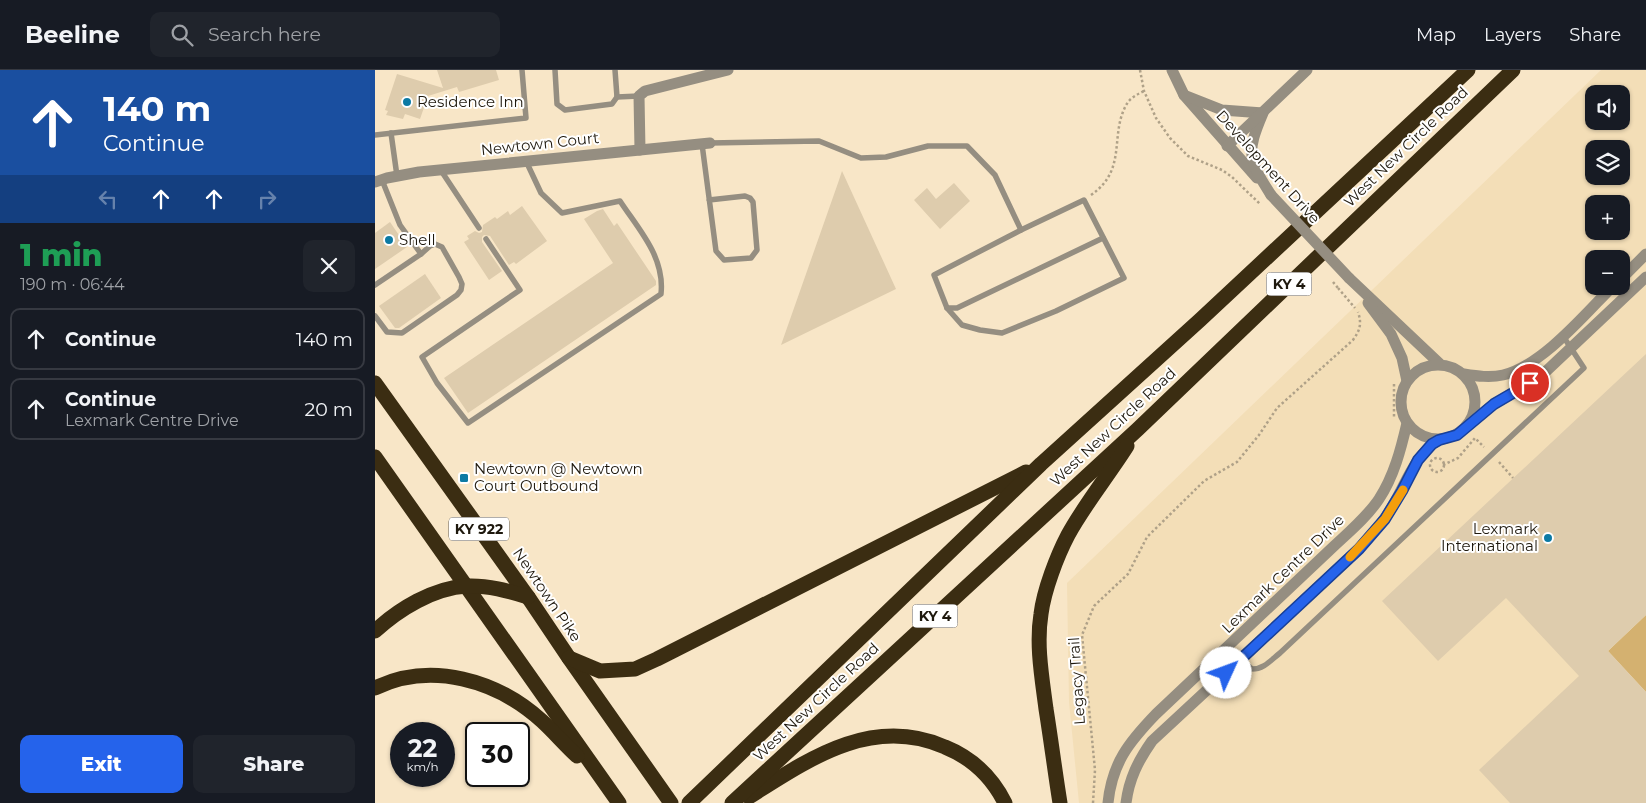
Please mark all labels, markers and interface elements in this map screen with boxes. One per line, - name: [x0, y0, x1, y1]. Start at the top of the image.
- search box: [150, 12, 500, 57]
- text: Beeline: [25, 20, 120, 49]
- icon: search: [168, 21, 196, 49]
- text: Search here: [208, 23, 321, 46]
- text: Map: [1416, 24, 1456, 46]
- text: Layers: [1484, 24, 1541, 46]
- text: Share: [1569, 24, 1621, 46]
- street label: West New Circle Road: [1340, 82, 1472, 211]
- map controls: [1585, 85, 1630, 295]
- button: sound: [1585, 85, 1630, 130]
- text: 140 m: [103, 87, 211, 130]
- icon: ahead: [20, 90, 85, 155]
- place label: Residence Inn: [417, 92, 524, 111]
- marker: Residence Inn: [401, 96, 413, 108]
- street label: Development Drive: [1212, 106, 1324, 227]
- street label: Newtown Court: [480, 128, 600, 159]
- text: Continue: [103, 130, 205, 157]
- button: layers: [1585, 140, 1630, 185]
- icon: left: [94, 185, 122, 213]
- icon: ahead: [147, 185, 175, 213]
- icon: ahead: [200, 185, 228, 213]
- icon: right: [253, 185, 281, 213]
- button: +: [1585, 195, 1630, 240]
- place label: Shell: [399, 230, 436, 249]
- marker: Shell: [383, 234, 395, 246]
- text: 1 min: [20, 237, 103, 274]
- button: close: [303, 240, 355, 292]
- button: −: [1585, 250, 1630, 295]
- road number: KY 4: [1267, 272, 1311, 295]
- text: 190 m · 06:44: [20, 275, 125, 294]
- icon: ahead: [22, 325, 50, 353]
- text: Continue: [65, 328, 156, 351]
- text: 140 m: [296, 328, 353, 351]
- pin: [1509, 362, 1551, 404]
- street label: West New Circle Road: [1046, 363, 1180, 490]
- icon: arrive: [1516, 369, 1544, 397]
- text: Continue: [65, 388, 156, 411]
- icon: ahead: [22, 395, 50, 423]
- text: 20 m: [305, 398, 353, 421]
- text: Lexmark Centre Drive: [65, 411, 239, 430]
- place label: Newtown @ Newtown Court Outbound: [474, 459, 643, 495]
- marker: Newtown @ Newtown Court Outbound: [458, 472, 470, 484]
- street label: Lexmark Centre Drive: [1217, 510, 1348, 637]
- road number: KY 922: [449, 518, 509, 540]
- place label: Lexmark International: [1441, 519, 1538, 555]
- marker: Lexmark International: [1542, 532, 1554, 544]
- street label: Newtown Pike: [509, 544, 586, 645]
- road number: KY 4: [913, 604, 957, 628]
- street label: Legacy Trail: [1064, 636, 1089, 726]
- street label: West New Circle Road: [749, 638, 883, 765]
- position arrow: [1199, 646, 1251, 698]
- speed limit sign: 30: [465, 722, 530, 787]
- text: 22: [408, 733, 437, 763]
- button: Exit: [20, 735, 183, 793]
- button: Share: [193, 735, 355, 793]
- text: km/h: [406, 759, 439, 774]

